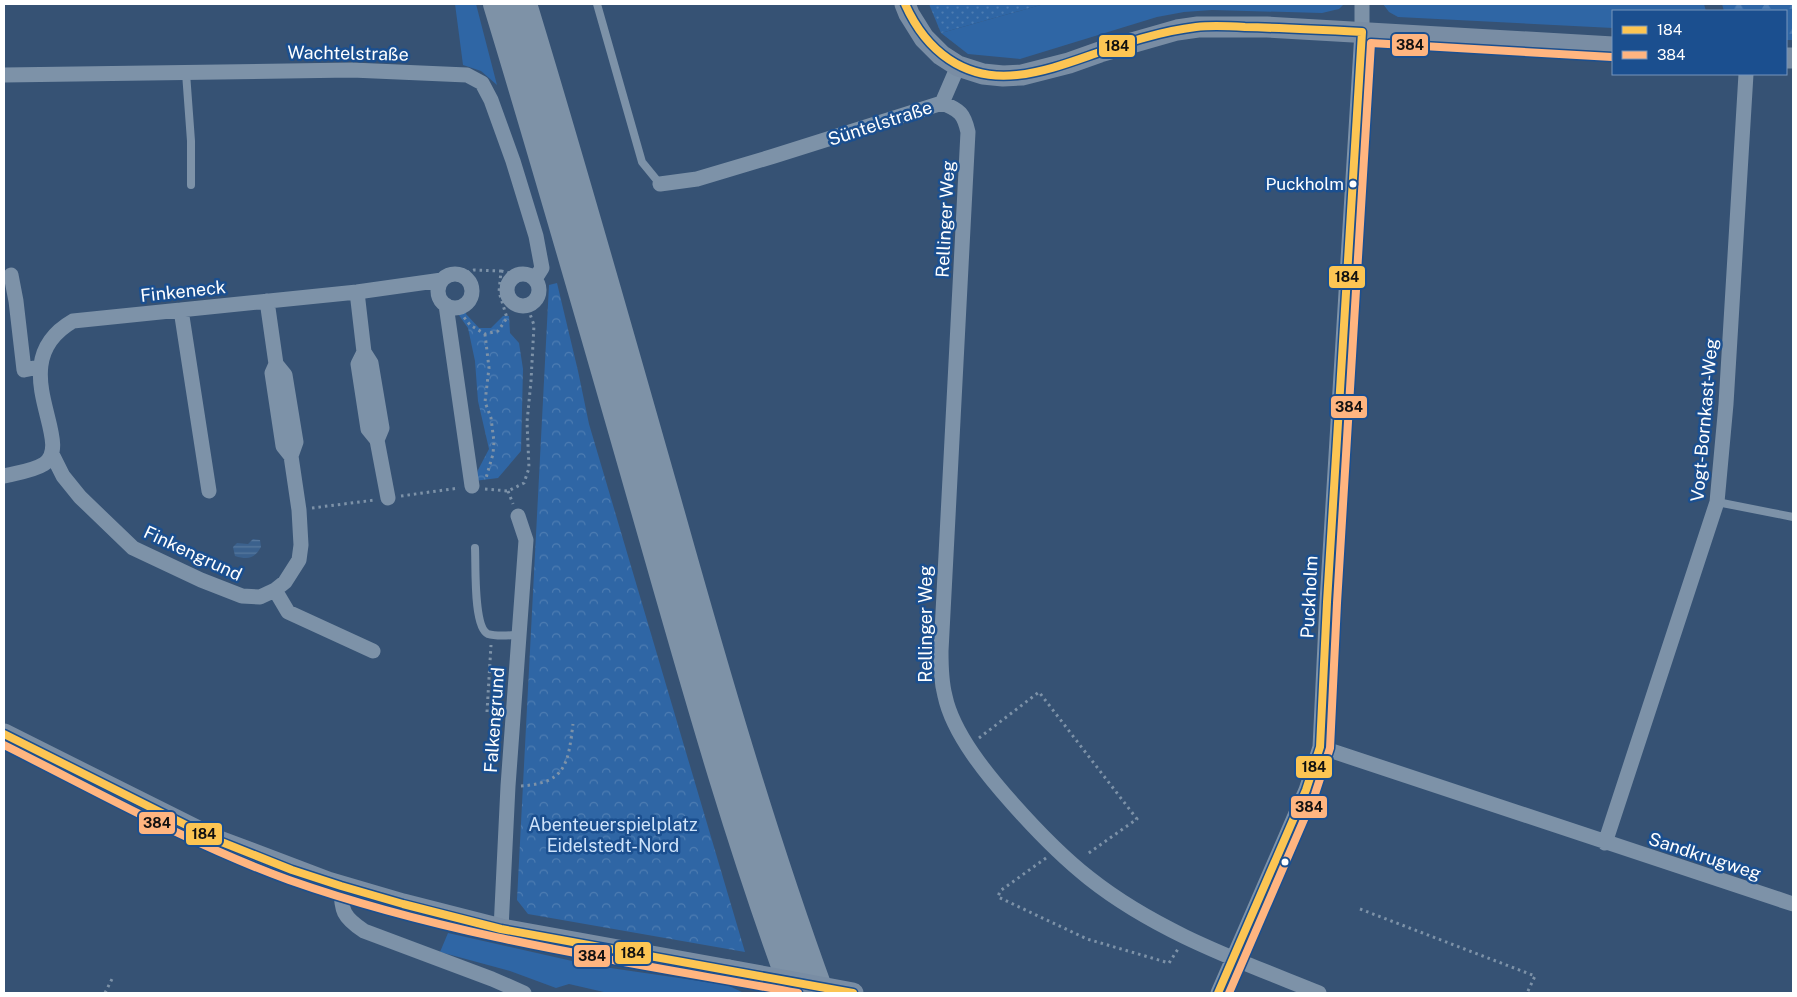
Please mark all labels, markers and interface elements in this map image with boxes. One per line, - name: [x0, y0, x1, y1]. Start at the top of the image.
- legend: [1612, 10, 1787, 75]
- text: 184: [1657, 21, 1682, 38]
- line badge: 384: [1391, 33, 1429, 57]
- line badge: 184: [1098, 34, 1136, 58]
- text: 384: [1396, 37, 1424, 53]
- text: 184: [1105, 38, 1129, 54]
- street label: Wachtelstraße: [287, 41, 409, 65]
- text: 384: [1657, 46, 1685, 63]
- street label: Süntelstraße: [825, 96, 935, 150]
- street label: Rellinger Weg: [931, 160, 959, 278]
- place label: Puckholm: [1266, 174, 1344, 194]
- marker: Puckholm: [1348, 179, 1358, 189]
- line badge: 184: [1328, 265, 1366, 289]
- text: 184: [1335, 269, 1359, 285]
- street label: Finkeneck: [139, 276, 227, 306]
- street label: Vogt-Bornkast-Weg: [1686, 337, 1722, 503]
- line badge: 384: [1330, 395, 1368, 419]
- text: 384: [1335, 399, 1363, 415]
- street label: Finkengrund: [141, 521, 245, 585]
- street label: Puckholm: [1296, 555, 1322, 639]
- street label: Rellinger Weg: [915, 565, 936, 683]
- street label: Falkengrund: [480, 666, 508, 774]
- line badge: 184: [1295, 755, 1333, 779]
- text: 184: [1302, 759, 1326, 775]
- line badge: 384: [1290, 795, 1328, 819]
- text: 384: [1295, 799, 1323, 815]
- line badge: 384: [138, 811, 176, 835]
- park label: Abenteuerspielplatz Eidelstedt-Nord: [528, 814, 698, 856]
- text: 384: [143, 815, 171, 831]
- line badge: 184: [185, 822, 223, 846]
- text: 184: [192, 826, 216, 842]
- street label: Sandkrugweg: [1646, 828, 1764, 884]
- unlabelled marker: [1280, 857, 1290, 867]
- line badge: 184: [614, 941, 652, 965]
- line badge: 384: [573, 944, 611, 968]
- text: 184: [621, 945, 645, 961]
- text: 384: [578, 948, 606, 964]

